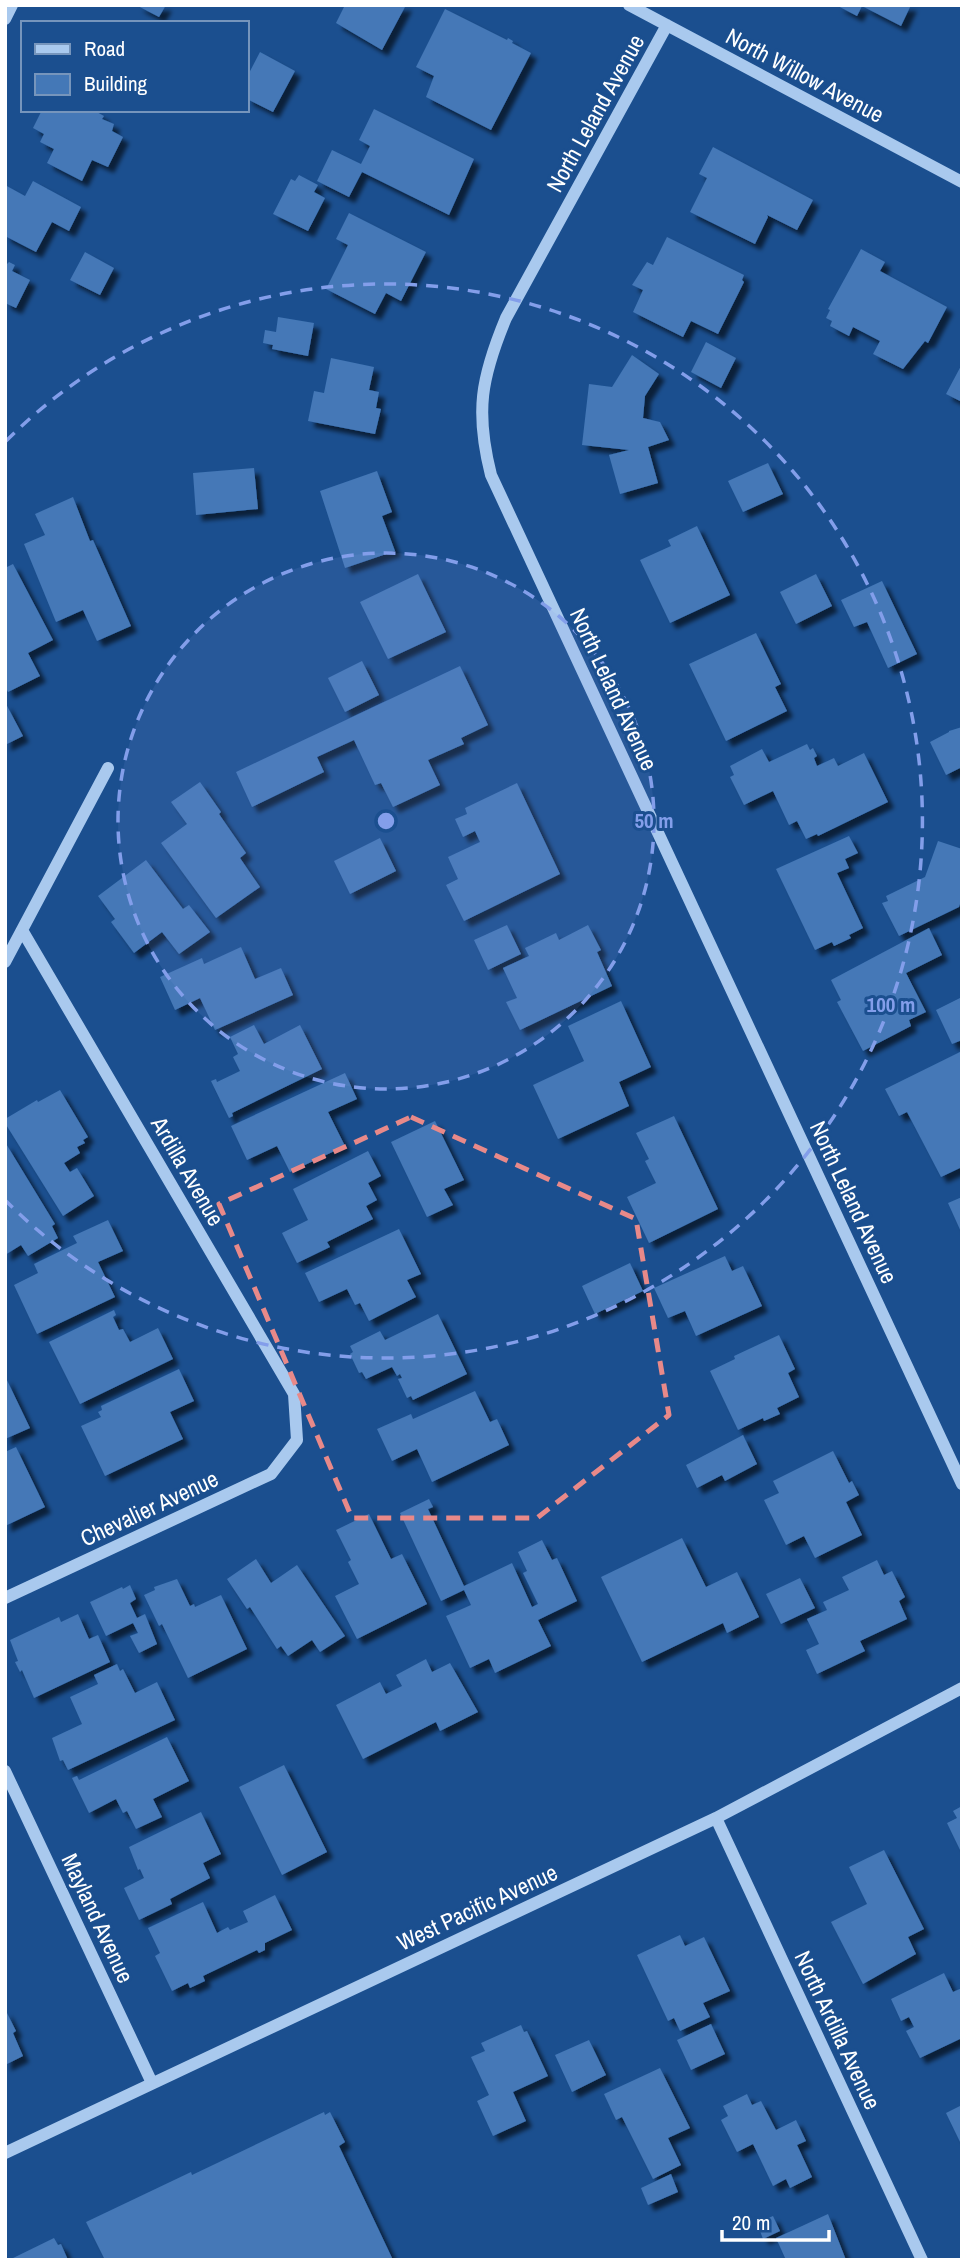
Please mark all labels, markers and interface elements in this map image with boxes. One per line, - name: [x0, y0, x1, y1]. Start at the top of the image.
- street label: North Willow Avenue: [721, 20, 889, 130]
- legend: [21, 21, 248, 112]
- street label: North Leland Avenue: [539, 29, 651, 197]
- text: Road: [84, 34, 125, 63]
- text: Building: [84, 69, 148, 98]
- street label: North Leland Avenue: [563, 603, 665, 775]
- text: 50 m: [634, 806, 674, 835]
- centre of rings: [374, 809, 398, 833]
- text: 100 m: [867, 990, 915, 1019]
- street label: Ardilla Avenue: [144, 1110, 232, 1231]
- street label: North Leland Avenue: [803, 1116, 905, 1288]
- street label: Chevalier Avenue: [75, 1463, 223, 1553]
- street label: Mayland Avenue: [55, 1848, 141, 1988]
- street label: West Pacific Avenue: [392, 1856, 562, 1958]
- street label: North Ardilla Avenue: [788, 1946, 888, 2114]
- scale bar: [722, 2198, 829, 2242]
- text: 20 m: [732, 2208, 770, 2237]

